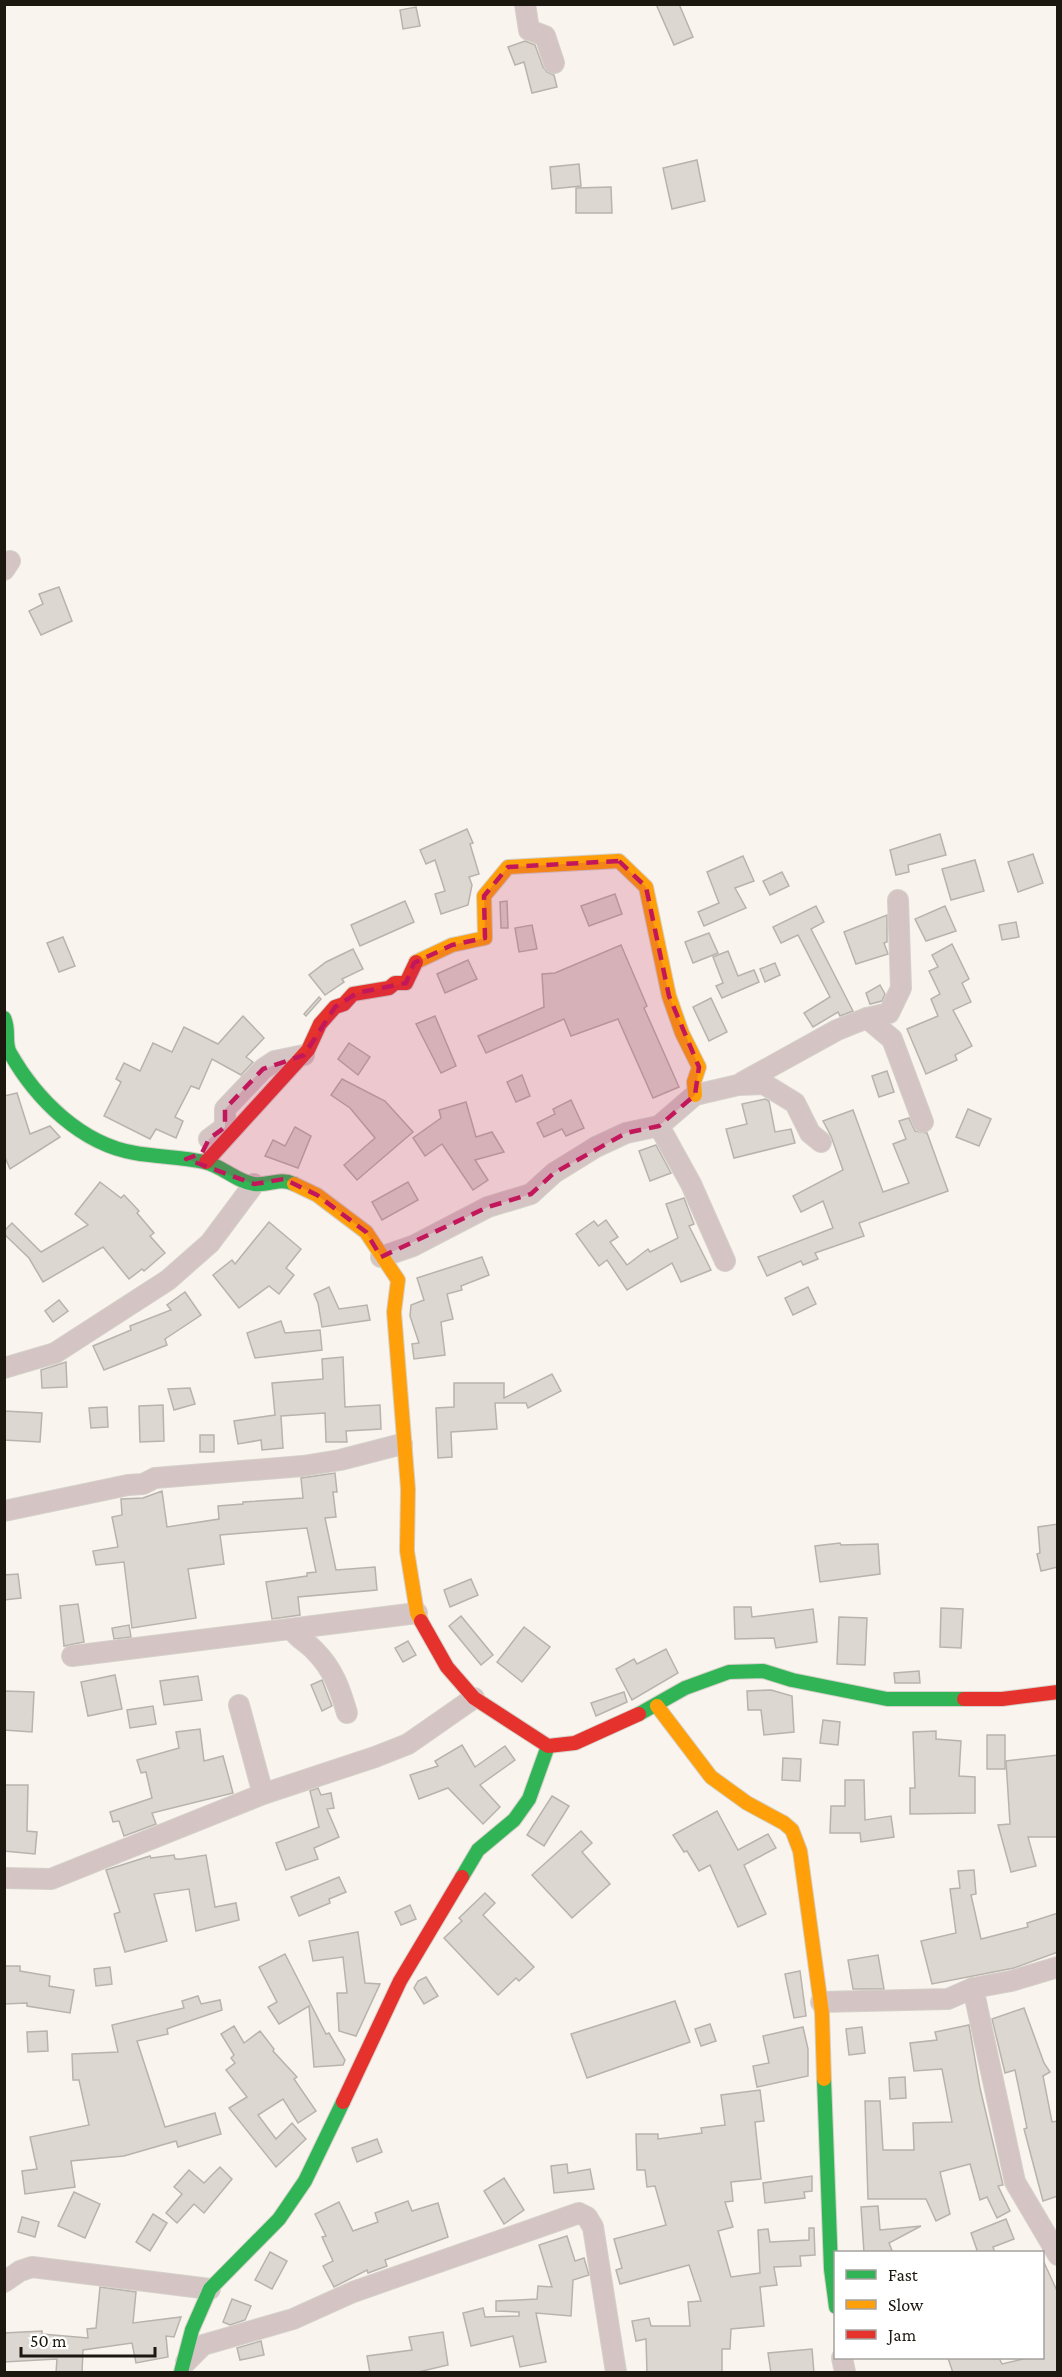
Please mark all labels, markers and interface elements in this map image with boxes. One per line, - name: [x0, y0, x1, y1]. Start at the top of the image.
- legend: [834, 2251, 1044, 2359]
- text: Fast: [888, 2265, 919, 2285]
- text: Slow: [888, 2295, 924, 2315]
- scale bar: [21, 2320, 154, 2358]
- text: Jam: [886, 2325, 917, 2345]
- text: 50 m: [30, 2331, 67, 2351]

